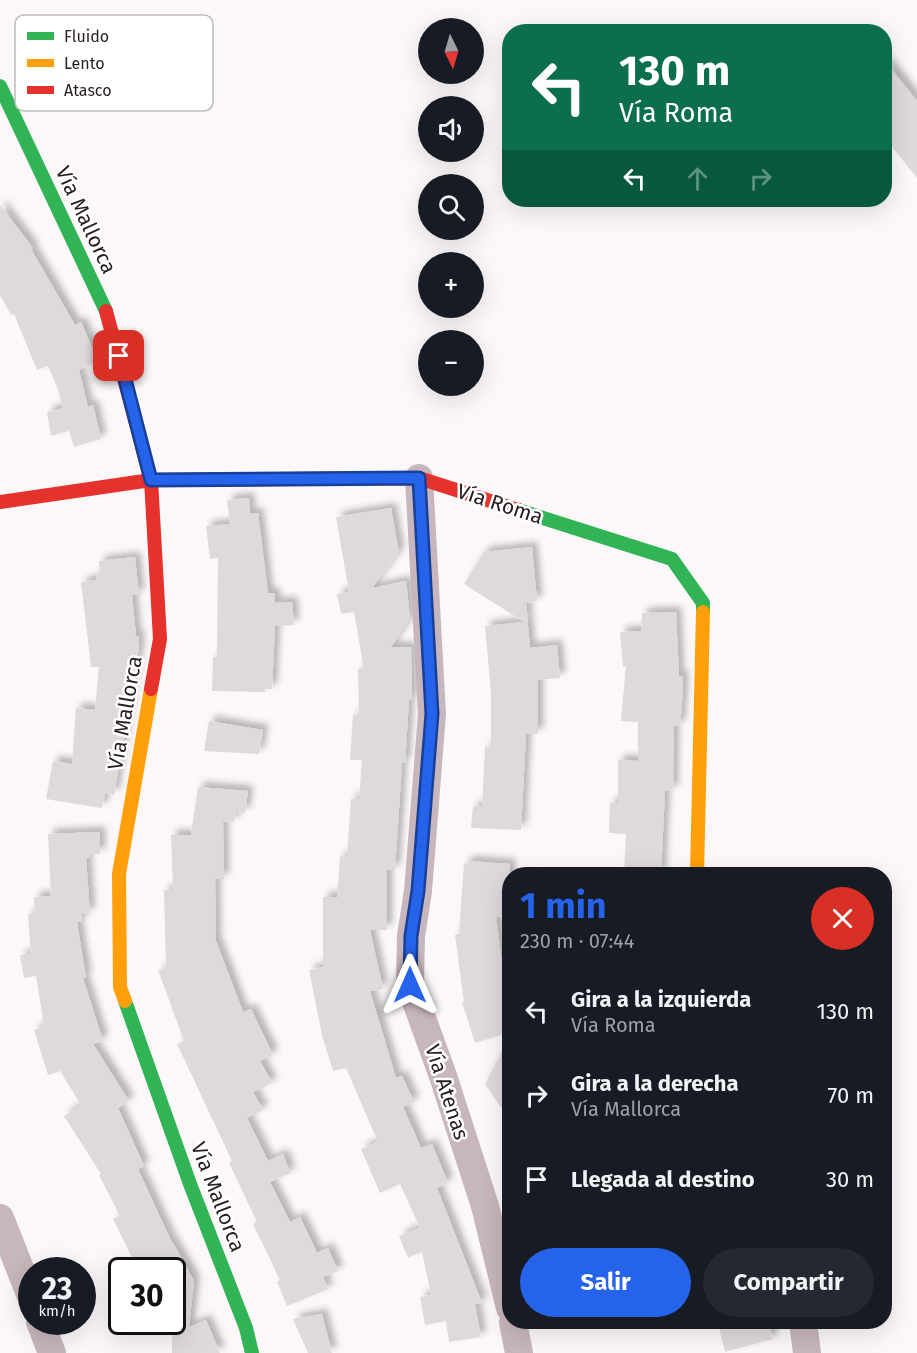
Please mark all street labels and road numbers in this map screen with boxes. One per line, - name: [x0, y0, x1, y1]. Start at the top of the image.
- street label: Vía Mallorca: [50, 162, 122, 278]
- street label: Vía Roma: [454, 478, 546, 530]
- street label: Vía Mallorca: [102, 654, 148, 772]
- street label: Vía Atenas: [419, 1041, 475, 1143]
- street label: Vía Mallorca: [185, 1138, 251, 1256]

